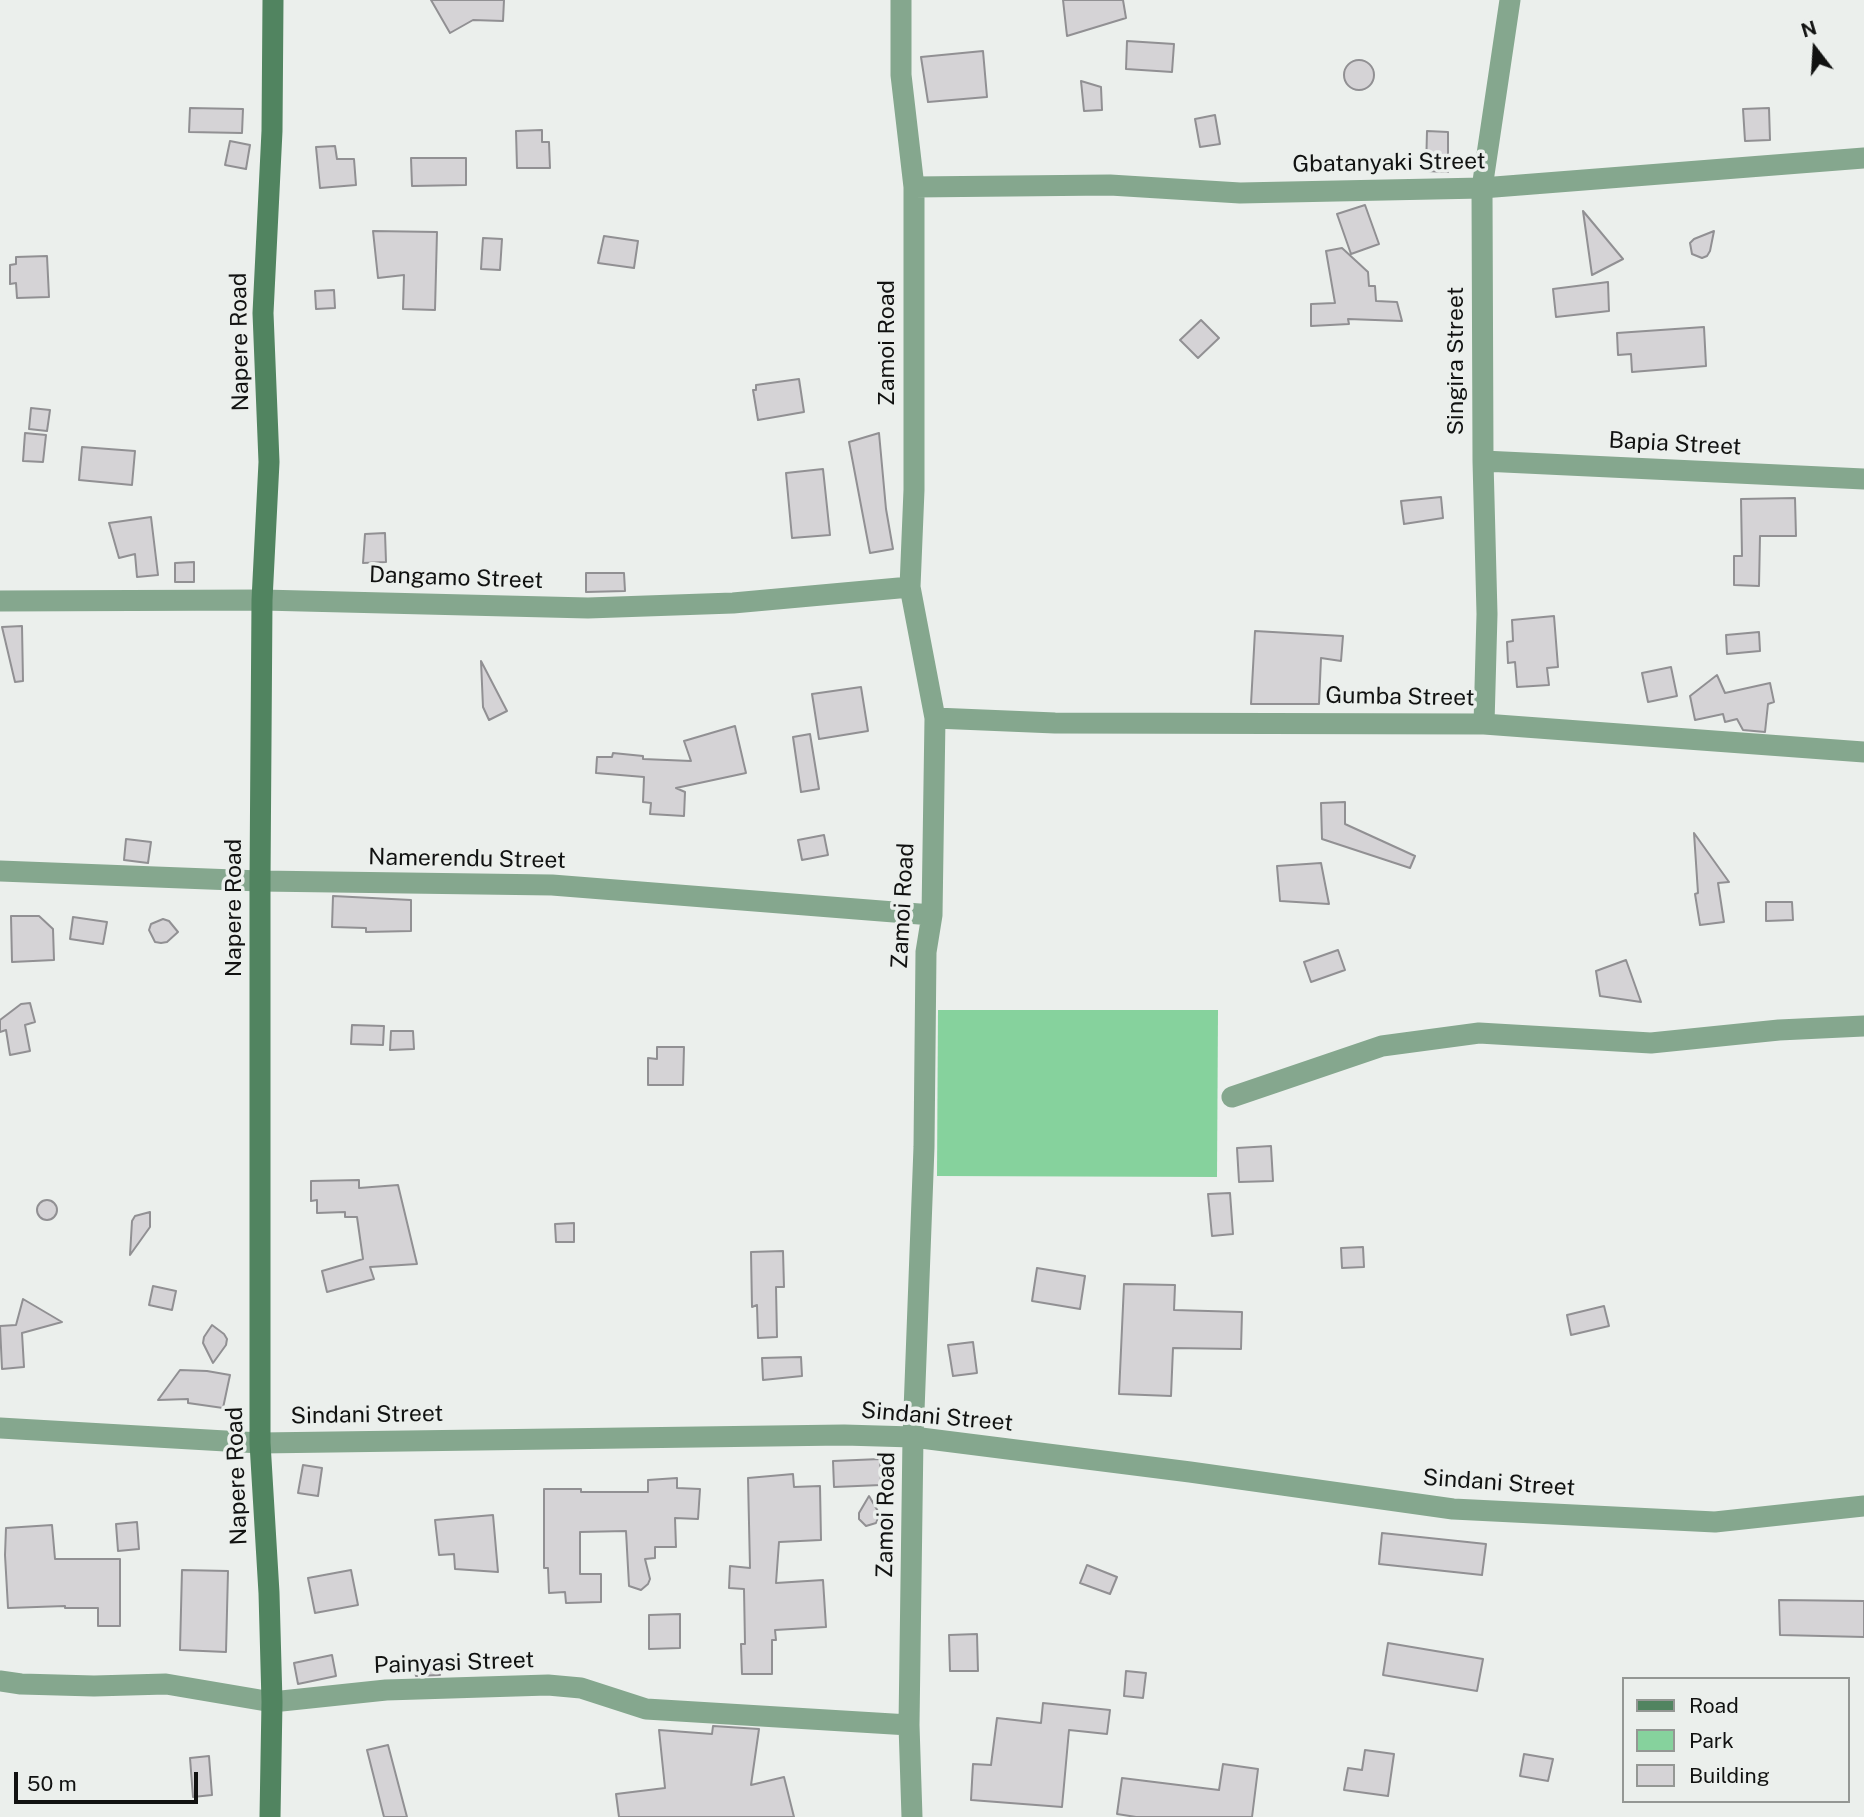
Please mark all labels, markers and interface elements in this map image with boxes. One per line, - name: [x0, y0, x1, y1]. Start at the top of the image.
- north arrow: [1780, 14, 1850, 84]
- text: N: [1799, 16, 1819, 42]
- street label: Gbatanyaki Street: [1292, 148, 1486, 178]
- street label: Napere Road: [225, 272, 255, 412]
- street label: Zamoi Road: [873, 280, 901, 406]
- street label: Singira Street: [1442, 287, 1470, 435]
- street label: Bapia Street: [1608, 427, 1742, 461]
- street label: Dangamo Street: [368, 561, 544, 595]
- street label: Gumba Street: [1325, 682, 1475, 712]
- street label: Napere Road: [220, 839, 248, 977]
- street label: Zamoi Road: [886, 842, 920, 970]
- street label: Namerendu Street: [368, 843, 566, 875]
- street label: Sindani Street: [860, 1397, 1014, 1437]
- street label: Sindani Street: [290, 1400, 444, 1430]
- street label: Napere Road: [221, 1406, 253, 1546]
- street label: Zamoi Road: [871, 1452, 901, 1578]
- street label: Sindani Street: [1422, 1464, 1576, 1502]
- street label: Painyasi Street: [373, 1646, 535, 1680]
- legend: [1622, 1677, 1850, 1803]
- text: Road: [1689, 1693, 1739, 1718]
- text: Park: [1689, 1728, 1734, 1753]
- scale bar: [18, 1758, 201, 1802]
- text: Building: [1689, 1763, 1770, 1788]
- text: 50 m: [27, 1771, 77, 1796]

